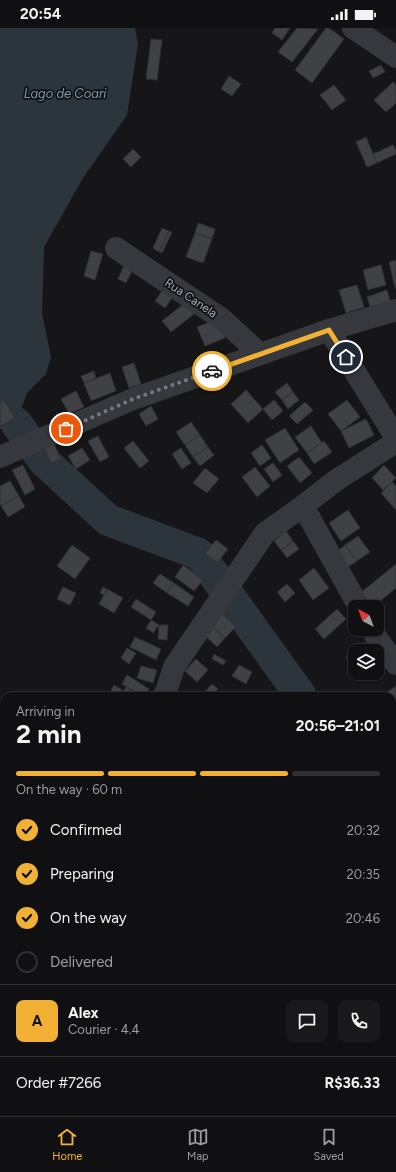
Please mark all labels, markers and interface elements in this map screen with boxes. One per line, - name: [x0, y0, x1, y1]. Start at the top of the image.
- text: 20:54: [20, 5, 61, 23]
- water label: Lago de Coari: [24, 86, 107, 101]
- street label: Rua Canela: [162, 275, 220, 321]
- pin: [329, 340, 363, 374]
- icon: home: [335, 346, 357, 368]
- courier: [192, 351, 232, 391]
- icon: car: [201, 360, 223, 382]
- pin: [49, 412, 83, 446]
- icon: bag: [55, 418, 77, 440]
- north arrow: [348, 600, 384, 636]
- map controls: [348, 600, 384, 680]
- button: layers: [348, 644, 384, 680]
- text: Arriving in: [16, 704, 75, 719]
- text: 20:56–21:01: [296, 717, 380, 735]
- text: 2 min: [16, 718, 82, 750]
- text: On the way · 60 m: [16, 782, 122, 797]
- icon: check: [16, 819, 38, 841]
- text: Confirmed: [50, 821, 122, 839]
- text: 20:32: [347, 823, 380, 838]
- icon: check: [16, 863, 38, 885]
- text: Preparing: [50, 865, 114, 883]
- text: 20:35: [347, 867, 380, 882]
- icon: check: [16, 907, 38, 929]
- text: On the way: [50, 909, 127, 927]
- text: 20:46: [346, 911, 380, 926]
- text: Delivered: [50, 953, 113, 971]
- button: chat: [286, 1000, 328, 1042]
- button: phone: [338, 1000, 380, 1042]
- text: Alex: [68, 1004, 98, 1022]
- text: A: [32, 1012, 42, 1030]
- text: Courier · 4.4: [68, 1022, 140, 1037]
- text: Order #7266: [16, 1074, 101, 1092]
- text: R$36.33: [325, 1074, 380, 1092]
- tab: Home: [52, 1126, 82, 1163]
- tab: Map: [187, 1126, 209, 1163]
- tab: Saved: [313, 1126, 344, 1163]

